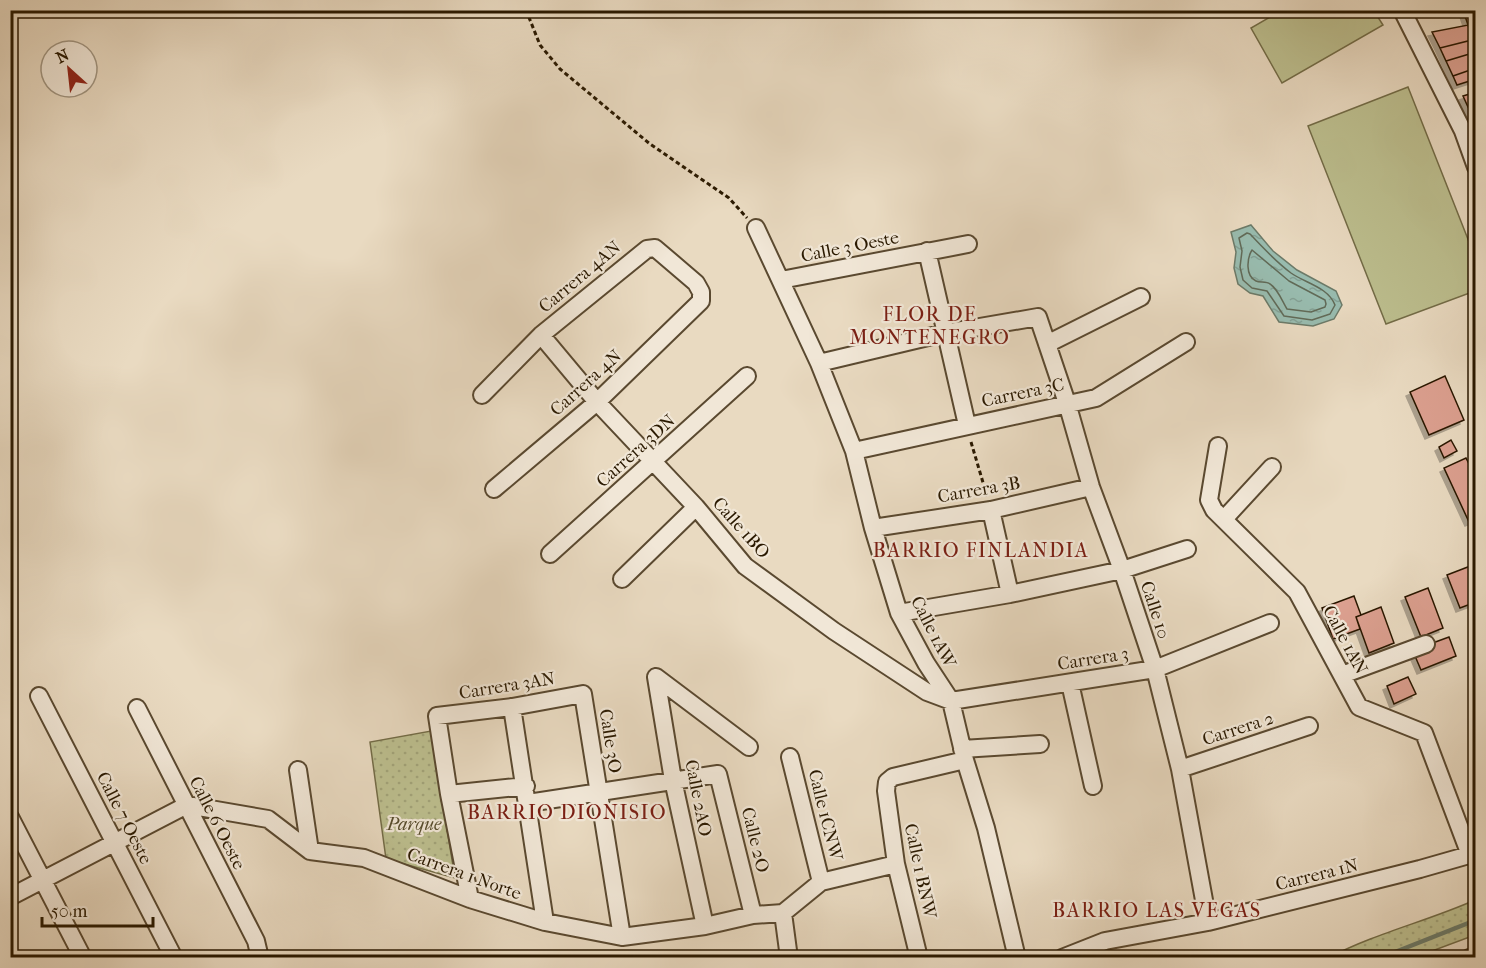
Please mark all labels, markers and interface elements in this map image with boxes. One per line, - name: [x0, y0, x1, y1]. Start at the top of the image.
- north arrow: [39, 39, 99, 99]
- text: N: [53, 44, 73, 67]
- street label: Calle 3 Oeste: [799, 227, 901, 267]
- street label: Carrera 4AN: [535, 236, 625, 317]
- district label: FLOR DE MONTENEGRO: [850, 303, 1010, 349]
- street label: Carrera 4N: [546, 345, 626, 420]
- street label: Carrera 3C: [980, 374, 1066, 412]
- street label: Carrera 3DN: [592, 410, 680, 492]
- street label: Carrera 3B: [936, 472, 1022, 508]
- street label: Calle 1BO: [708, 493, 774, 563]
- district label: BARRIO FINLANDIA: [873, 539, 1089, 562]
- street label: Calle 10: [1136, 579, 1174, 641]
- street label: Calle 1AW: [906, 593, 961, 673]
- street label: Calle 1AN: [1318, 602, 1372, 678]
- street label: Carrera 3: [1056, 643, 1130, 675]
- street label: Carrera 3AN: [457, 668, 557, 704]
- street label: Calle 3O: [595, 707, 625, 775]
- street label: Carrera 2: [1200, 708, 1276, 750]
- street label: Calle 2AO: [680, 758, 716, 838]
- street label: Calle 1CNW: [804, 767, 847, 864]
- street label: Calle 7 Oeste: [92, 768, 156, 868]
- street label: Calle 6 Oeste: [185, 773, 249, 873]
- district label: BARRIO DIONISIO: [467, 801, 667, 824]
- street label: Calle 2O: [737, 805, 773, 875]
- park label: Parque: [386, 814, 442, 835]
- street label: Calle 1 BNW: [900, 822, 941, 922]
- street label: Carrera 1 Norte: [404, 844, 524, 904]
- street label: Carrera 1N: [1273, 855, 1361, 895]
- scale bar: [42, 890, 153, 928]
- district label: BARRIO LAS VEGAS: [1052, 899, 1262, 922]
- text: 50 m: [51, 901, 88, 922]

